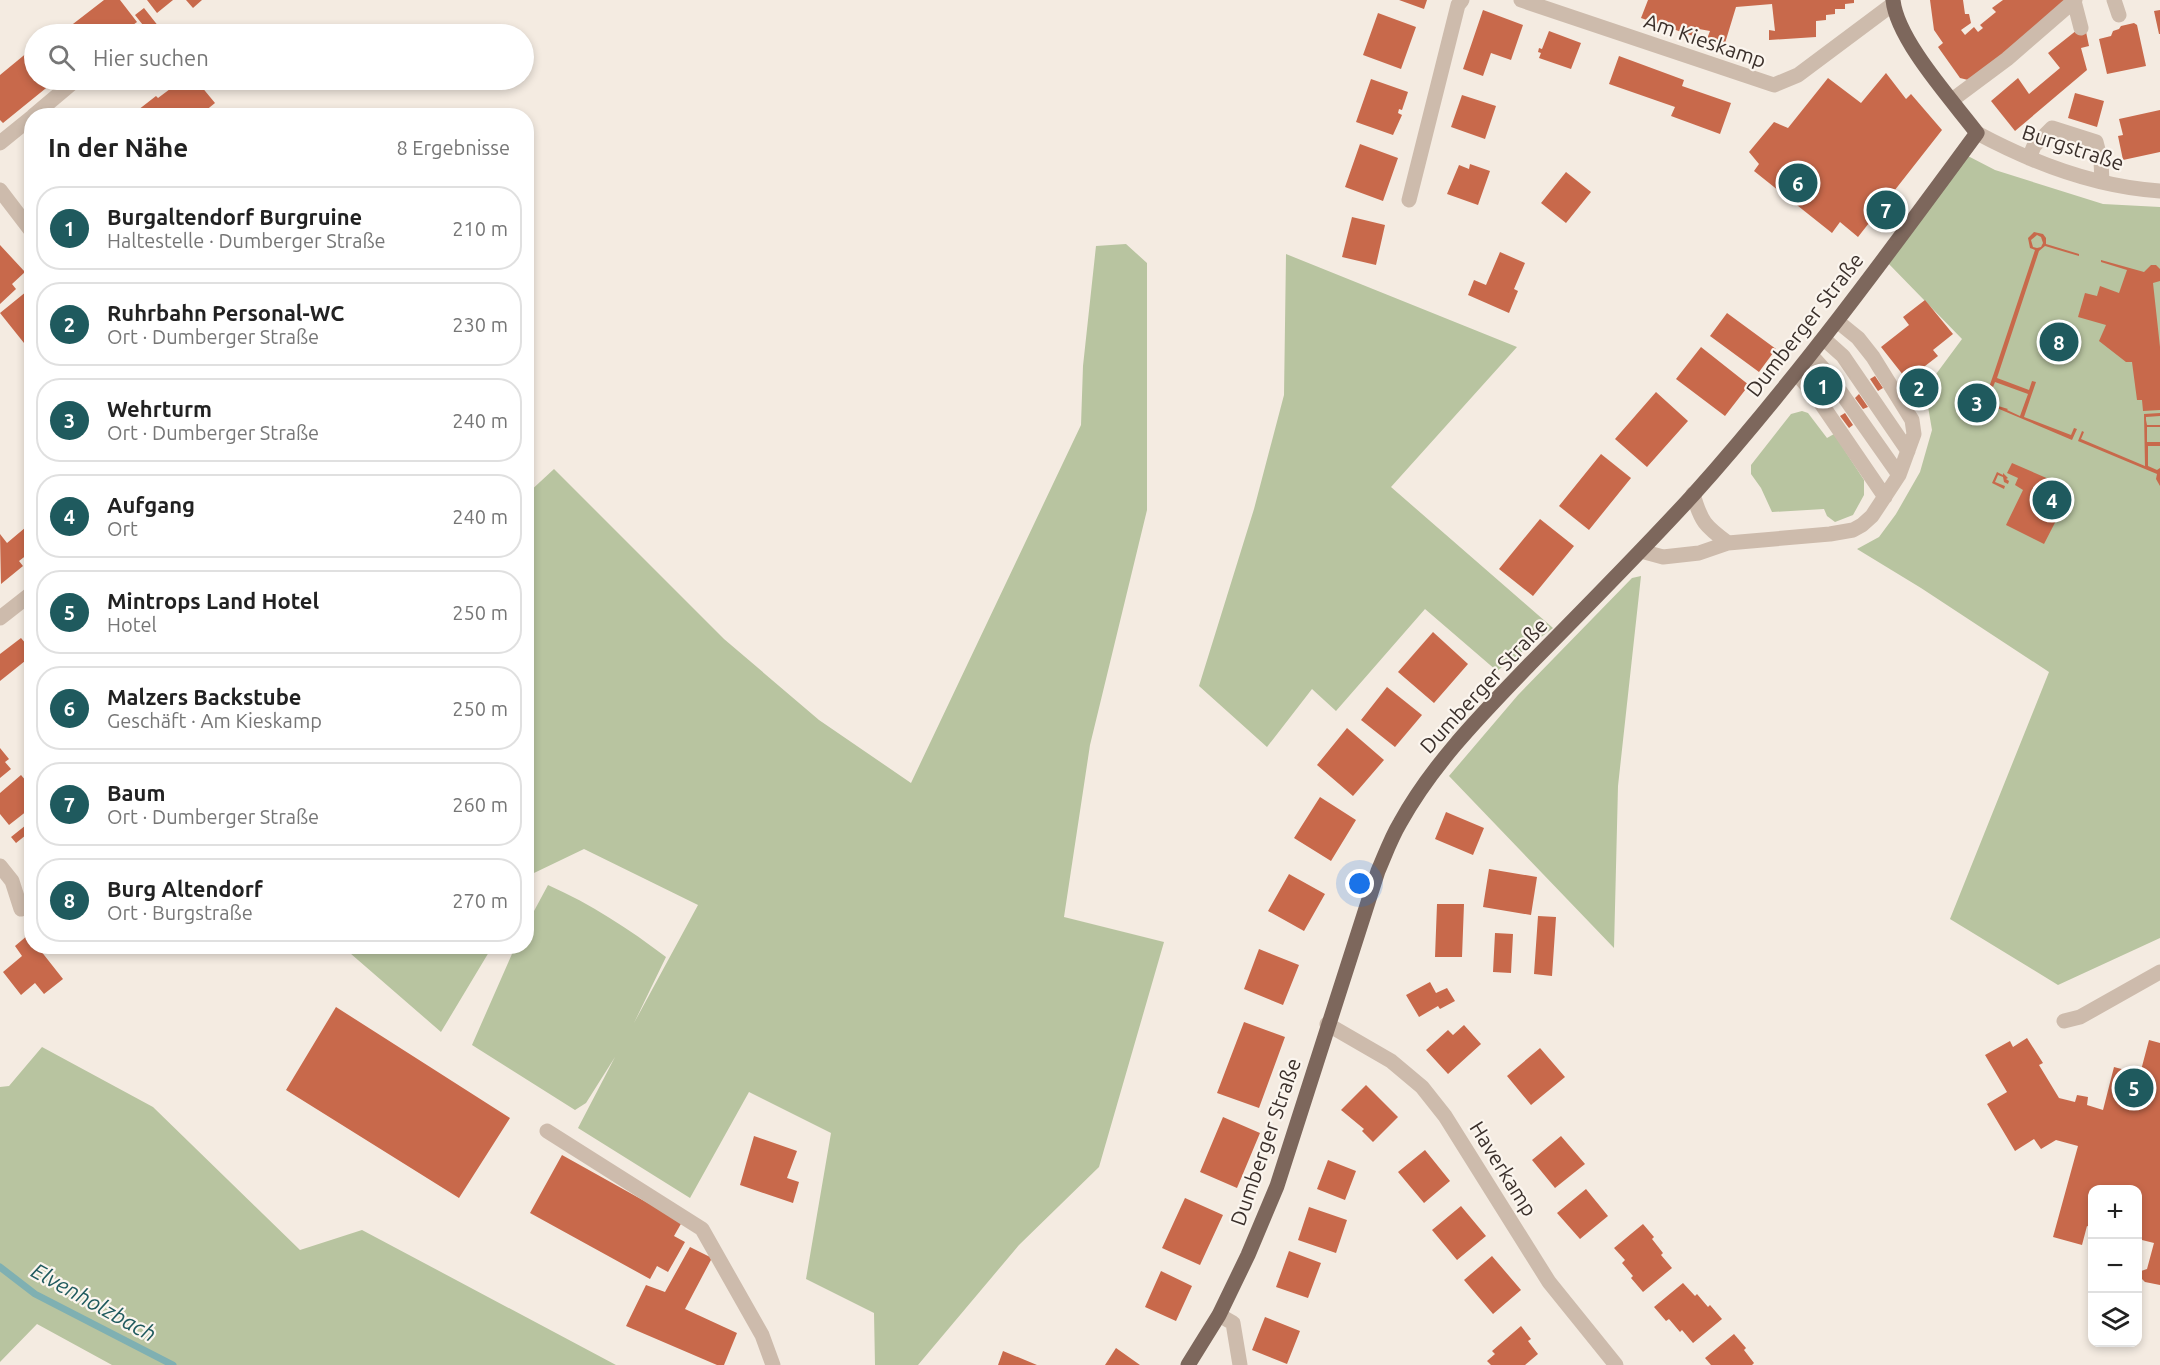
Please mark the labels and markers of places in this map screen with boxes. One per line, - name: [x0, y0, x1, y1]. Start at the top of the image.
- pin: 6: [1778, 160, 1818, 206]
- pin: 7: [1866, 188, 1906, 232]
- pin: 8: [2040, 320, 2078, 364]
- pin: 1: [1804, 364, 1842, 408]
- pin: 2: [1900, 366, 1938, 410]
- pin: 3: [1958, 380, 1996, 426]
- pin: 4: [2032, 478, 2072, 522]
- pin: 5: [2114, 1066, 2154, 1110]

